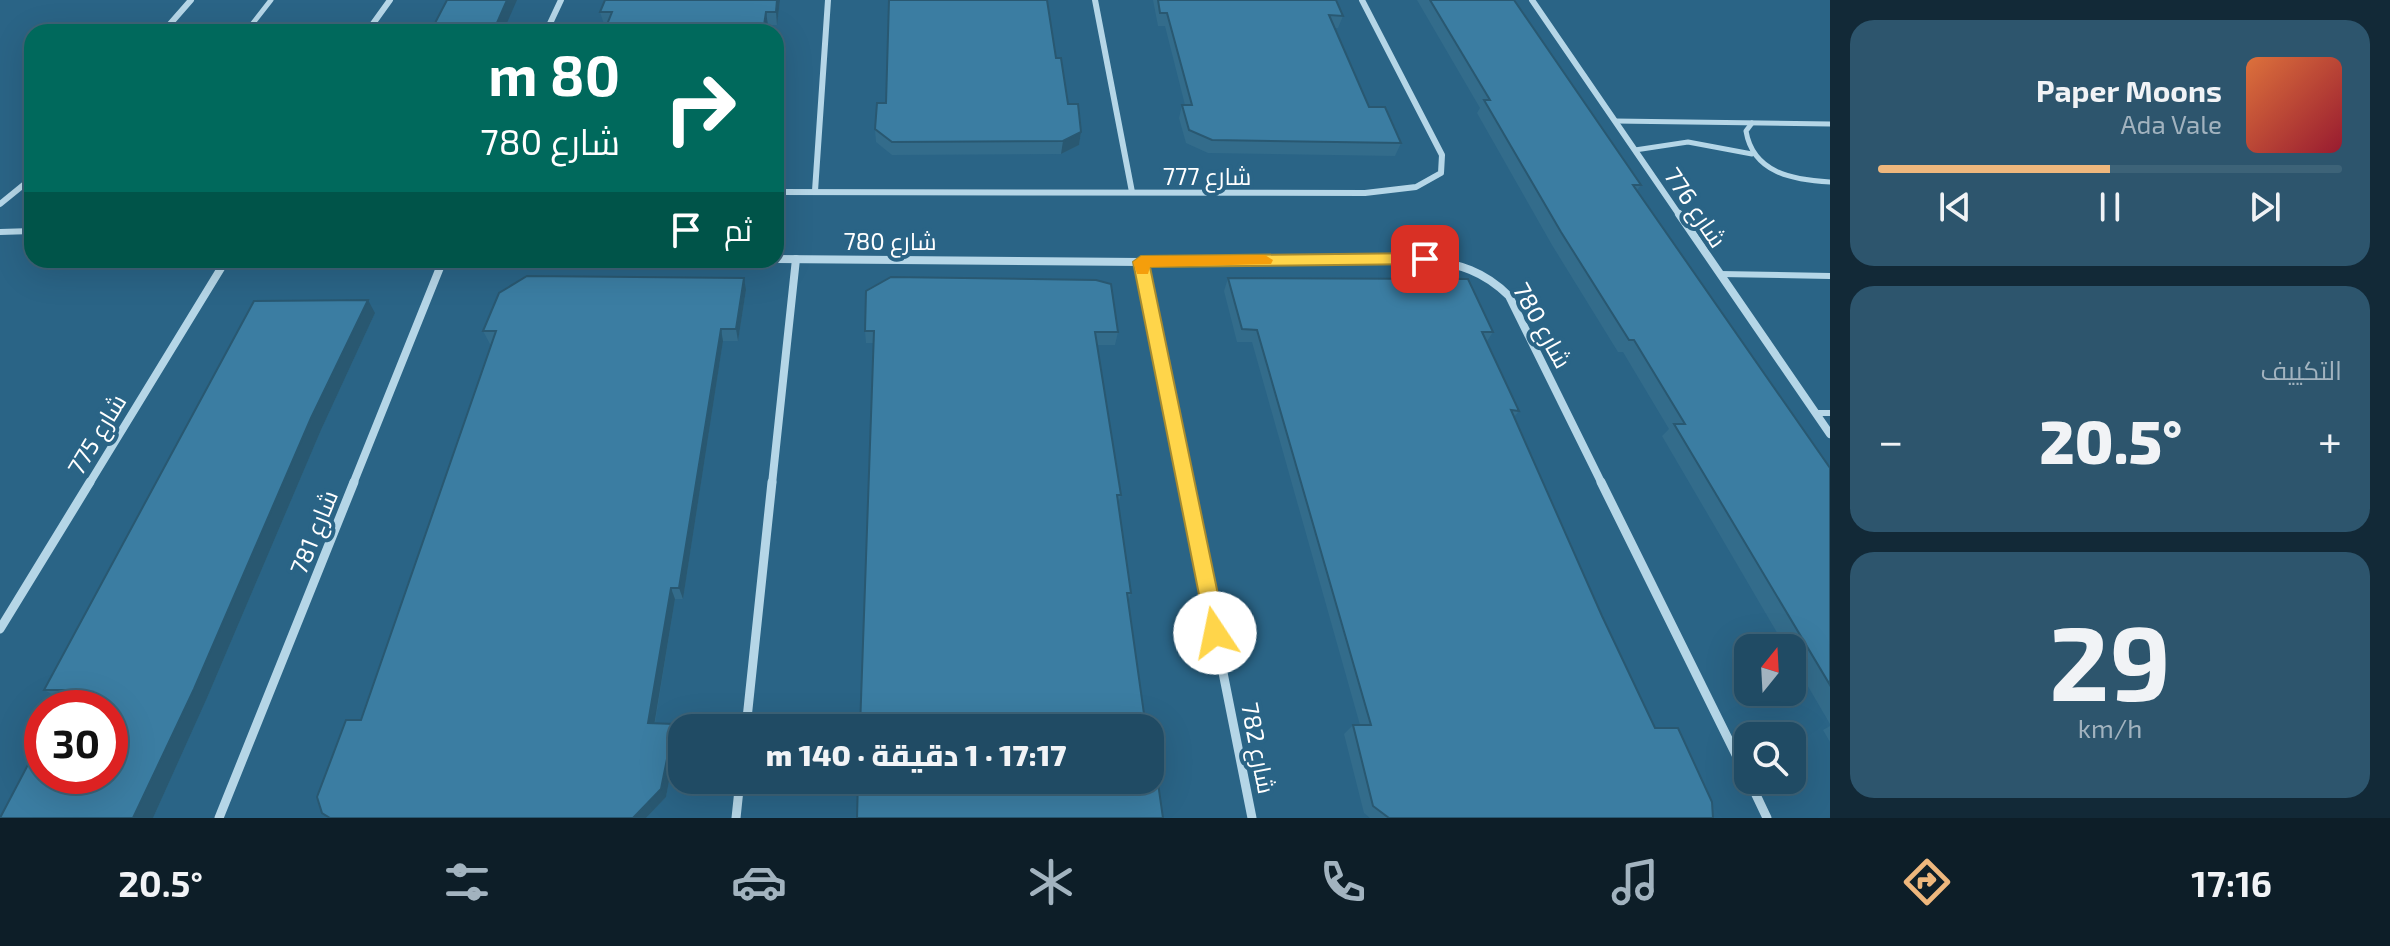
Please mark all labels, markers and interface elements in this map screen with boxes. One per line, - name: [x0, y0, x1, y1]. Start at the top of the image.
- text: 80 m: [488, 40, 620, 107]
- icon: right: [648, 56, 752, 160]
- text: Paper Moons: [2036, 72, 2222, 108]
- text: Ada Vale: [2120, 108, 2222, 139]
- text: شارع 780: [480, 119, 620, 162]
- street label: شارع 777: [1163, 161, 1251, 193]
- street label: شارع 776: [1656, 162, 1733, 254]
- icon: previous: [1933, 185, 1977, 229]
- icon: pause: [2088, 185, 2132, 229]
- icon: next: [2243, 185, 2287, 229]
- icon: arrive: [664, 208, 708, 252]
- text: ثم: [724, 211, 752, 247]
- pin: [1391, 225, 1459, 293]
- street label: شارع 780: [843, 226, 937, 258]
- icon: arrive: [1403, 237, 1447, 281]
- street label: شارع 780: [1505, 277, 1578, 374]
- text: التكييف: [2260, 354, 2342, 385]
- street label: شارع 775: [61, 388, 134, 481]
- text: 20.5°: [2039, 404, 2182, 476]
- text: −: [1878, 413, 1904, 466]
- text: +: [2318, 413, 2342, 466]
- street label: شارع 781: [283, 486, 346, 579]
- position arrow: [1173, 591, 1257, 675]
- text: 29: [2049, 597, 2171, 722]
- north arrow: [1734, 634, 1806, 706]
- map controls: [1734, 634, 1806, 794]
- speed limit sign: 30: [24, 690, 128, 794]
- street label: شارع 782: [1233, 700, 1282, 797]
- text: km/h: [2078, 712, 2142, 743]
- button: search: [1734, 722, 1806, 794]
- text: 17:17 · 1 دقيقة · 140 m: [766, 736, 1066, 772]
- icon: filters: [439, 854, 495, 910]
- icon: car: [731, 854, 787, 910]
- icon: climate: [1023, 854, 1079, 910]
- icon: phone: [1315, 854, 1371, 910]
- icon: music: [1607, 854, 1663, 910]
- icon: directions: [1899, 854, 1955, 910]
- text: 20.5°: [118, 861, 203, 904]
- text: 17:16: [2191, 861, 2272, 904]

